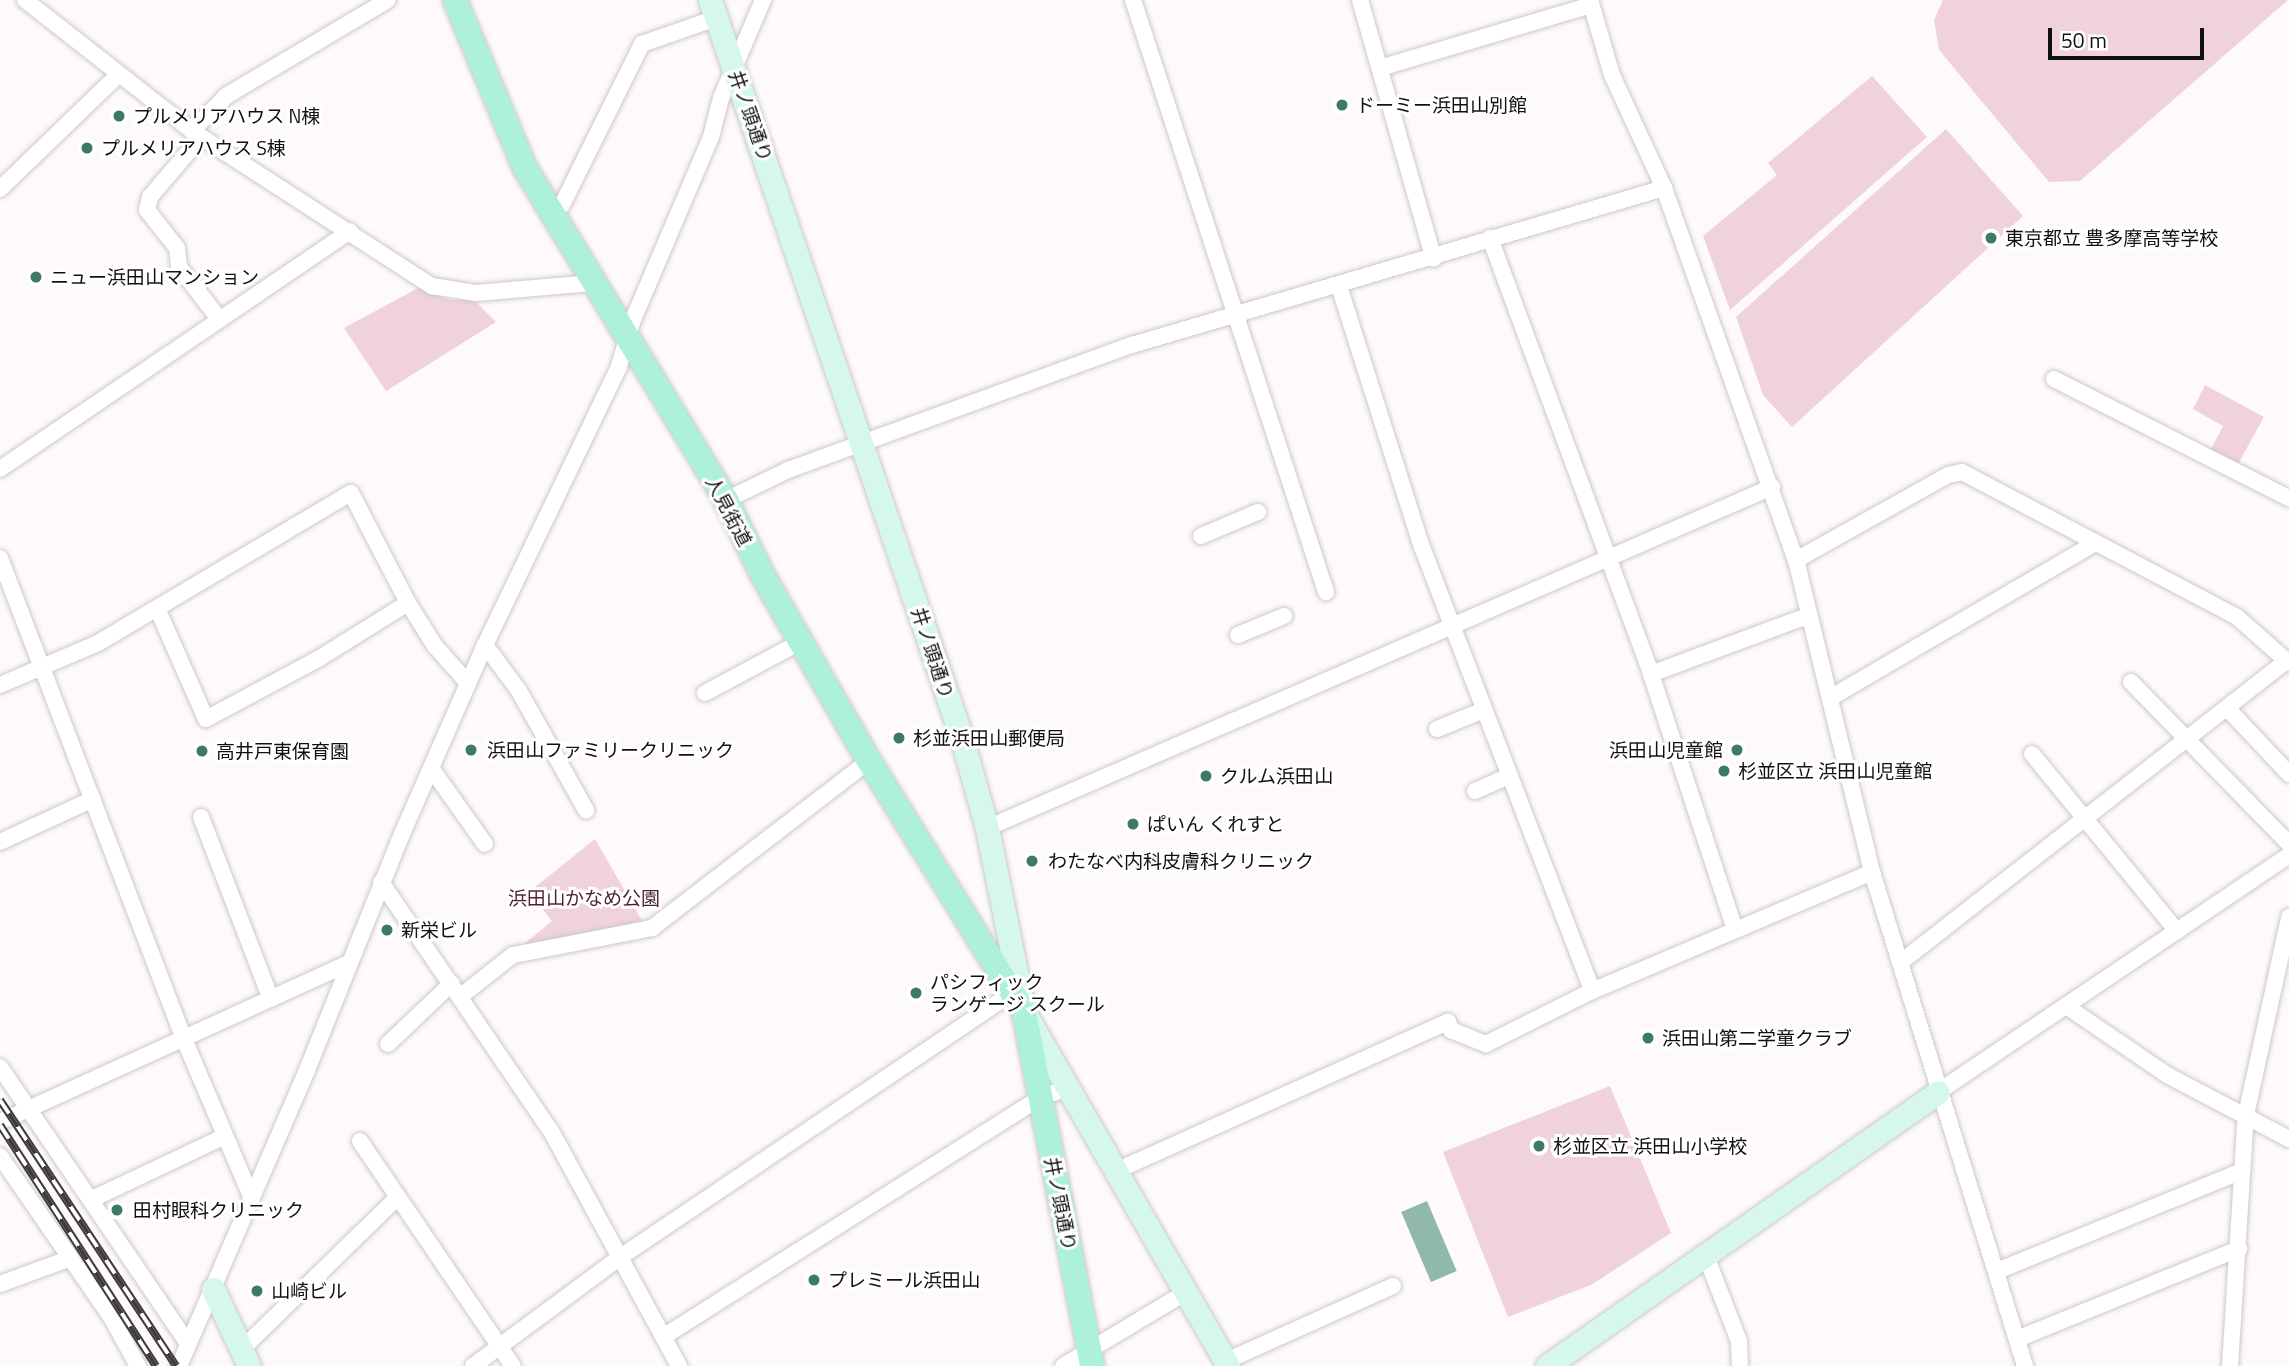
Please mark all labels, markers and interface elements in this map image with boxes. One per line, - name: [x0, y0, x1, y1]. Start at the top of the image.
- scale bar: [2051, 14, 2207, 58]
- text: 50 m: [2061, 24, 2107, 56]
- street label: 井ノ頭通り: [725, 67, 777, 165]
- place label: ドーミー浜田山別館: [1356, 94, 1527, 116]
- marker: ドーミー浜田山別館: [1334, 97, 1350, 113]
- place label: プルメリアハウス N棟: [133, 105, 321, 127]
- marker: プルメリアハウス N棟: [111, 108, 127, 124]
- place label: プルメリアハウス S棟: [101, 137, 286, 159]
- marker: プルメリアハウス S棟: [79, 140, 95, 156]
- place label: 東京都立 豊多摩高等学校: [2005, 227, 2218, 249]
- marker: 東京都立 豊多摩高等学校: [1983, 230, 1999, 246]
- place label: ニュー浜田山マンション: [50, 266, 259, 288]
- marker: ニュー浜田山マンション: [28, 269, 44, 285]
- street label: 人見街道: [701, 472, 757, 550]
- street label: 井ノ頭通り: [907, 604, 959, 702]
- place label: 杉並浜田山郵便局: [913, 727, 1065, 749]
- marker: 杉並浜田山郵便局: [891, 730, 907, 746]
- place label: 浜田山ファミリークリニック: [487, 739, 734, 761]
- place label: 浜田山児童館: [1609, 739, 1723, 761]
- place label: 高井戸東保育園: [216, 740, 349, 762]
- marker: 浜田山ファミリークリニック: [461, 740, 481, 760]
- marker: 浜田山児童館: [1729, 742, 1745, 758]
- marker: 高井戸東保育園: [194, 743, 210, 759]
- place label: 杉並区立 浜田山児童館: [1738, 760, 1932, 782]
- marker: 杉並区立 浜田山児童館: [1716, 763, 1732, 779]
- place label: クルム浜田山: [1220, 765, 1334, 787]
- marker: クルム浜田山: [1198, 768, 1214, 784]
- place label: ぱいん くれすと: [1147, 813, 1284, 835]
- marker: ぱいん くれすと: [1125, 816, 1141, 832]
- place label: わたなべ内科皮膚科クリニック: [1048, 850, 1314, 872]
- marker: わたなべ内科皮膚科クリニック: [1022, 851, 1042, 871]
- park label: 浜田山かなめ公園: [508, 887, 660, 909]
- place label: 新栄ビル: [401, 919, 477, 941]
- marker: 新栄ビル: [379, 922, 395, 938]
- place label: パシフィック ランゲージ スクール: [930, 971, 1105, 1015]
- marker: パシフィック ランゲージ スクール: [908, 985, 924, 1001]
- place label: 浜田山第二学童クラブ: [1662, 1027, 1852, 1049]
- marker: 浜田山第二学童クラブ: [1640, 1030, 1656, 1046]
- place label: 杉並区立 浜田山小学校: [1553, 1135, 1747, 1157]
- marker: 杉並区立 浜田山小学校: [1531, 1138, 1547, 1154]
- street label: 井ノ頭通り: [1041, 1155, 1081, 1253]
- place label: 田村眼科クリニック: [133, 1199, 304, 1221]
- marker: 田村眼科クリニック: [107, 1200, 127, 1220]
- place label: プレミール浜田山: [828, 1269, 980, 1291]
- marker: プレミール浜田山: [806, 1272, 822, 1288]
- place label: 山崎ビル: [271, 1280, 347, 1302]
- marker: 山崎ビル: [249, 1283, 265, 1299]

